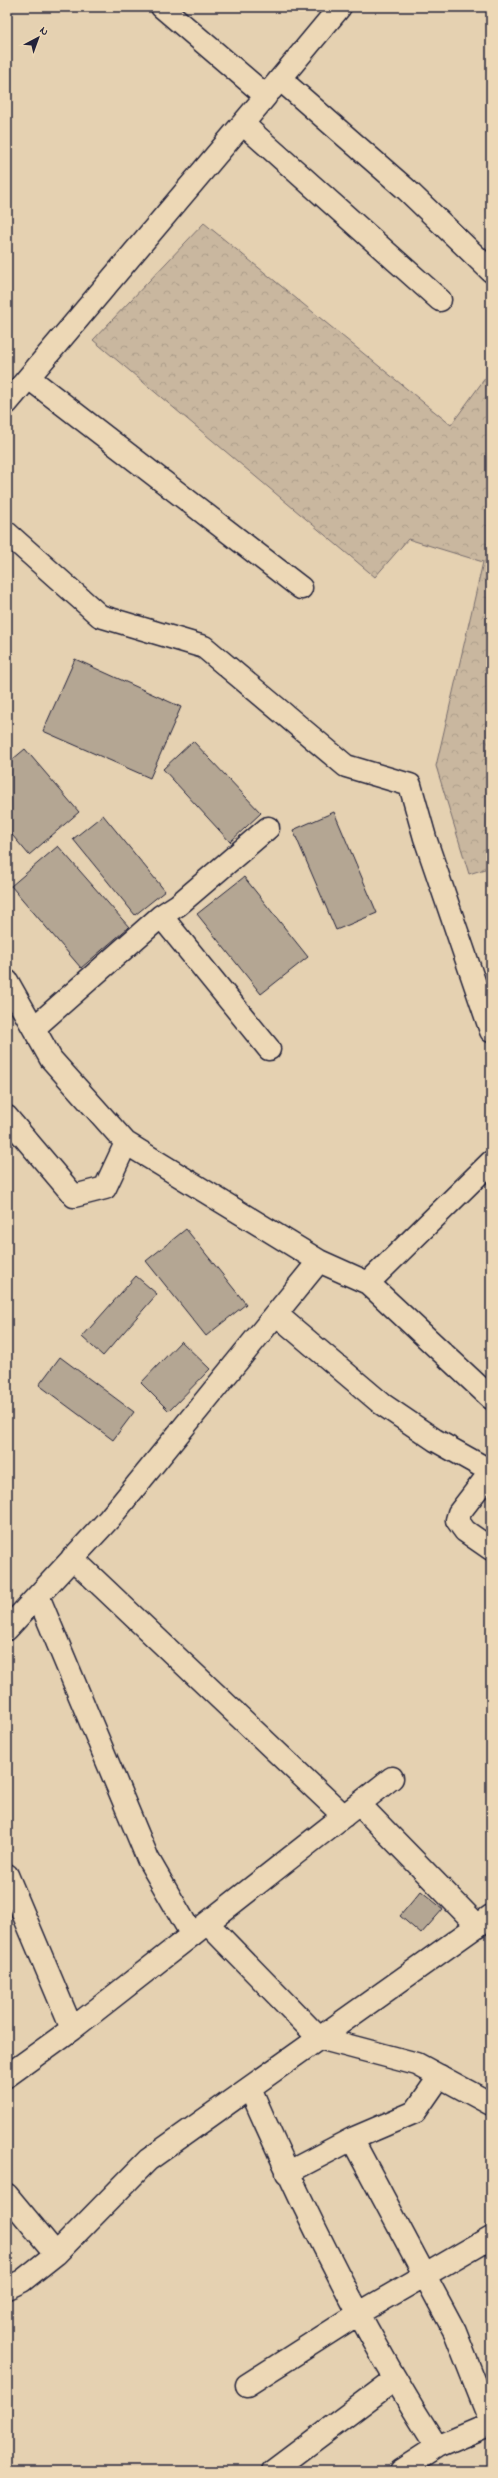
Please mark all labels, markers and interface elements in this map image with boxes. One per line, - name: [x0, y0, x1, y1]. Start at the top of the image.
- north arrow: [18, 18, 58, 58]
- text: N: [36, 23, 52, 40]

